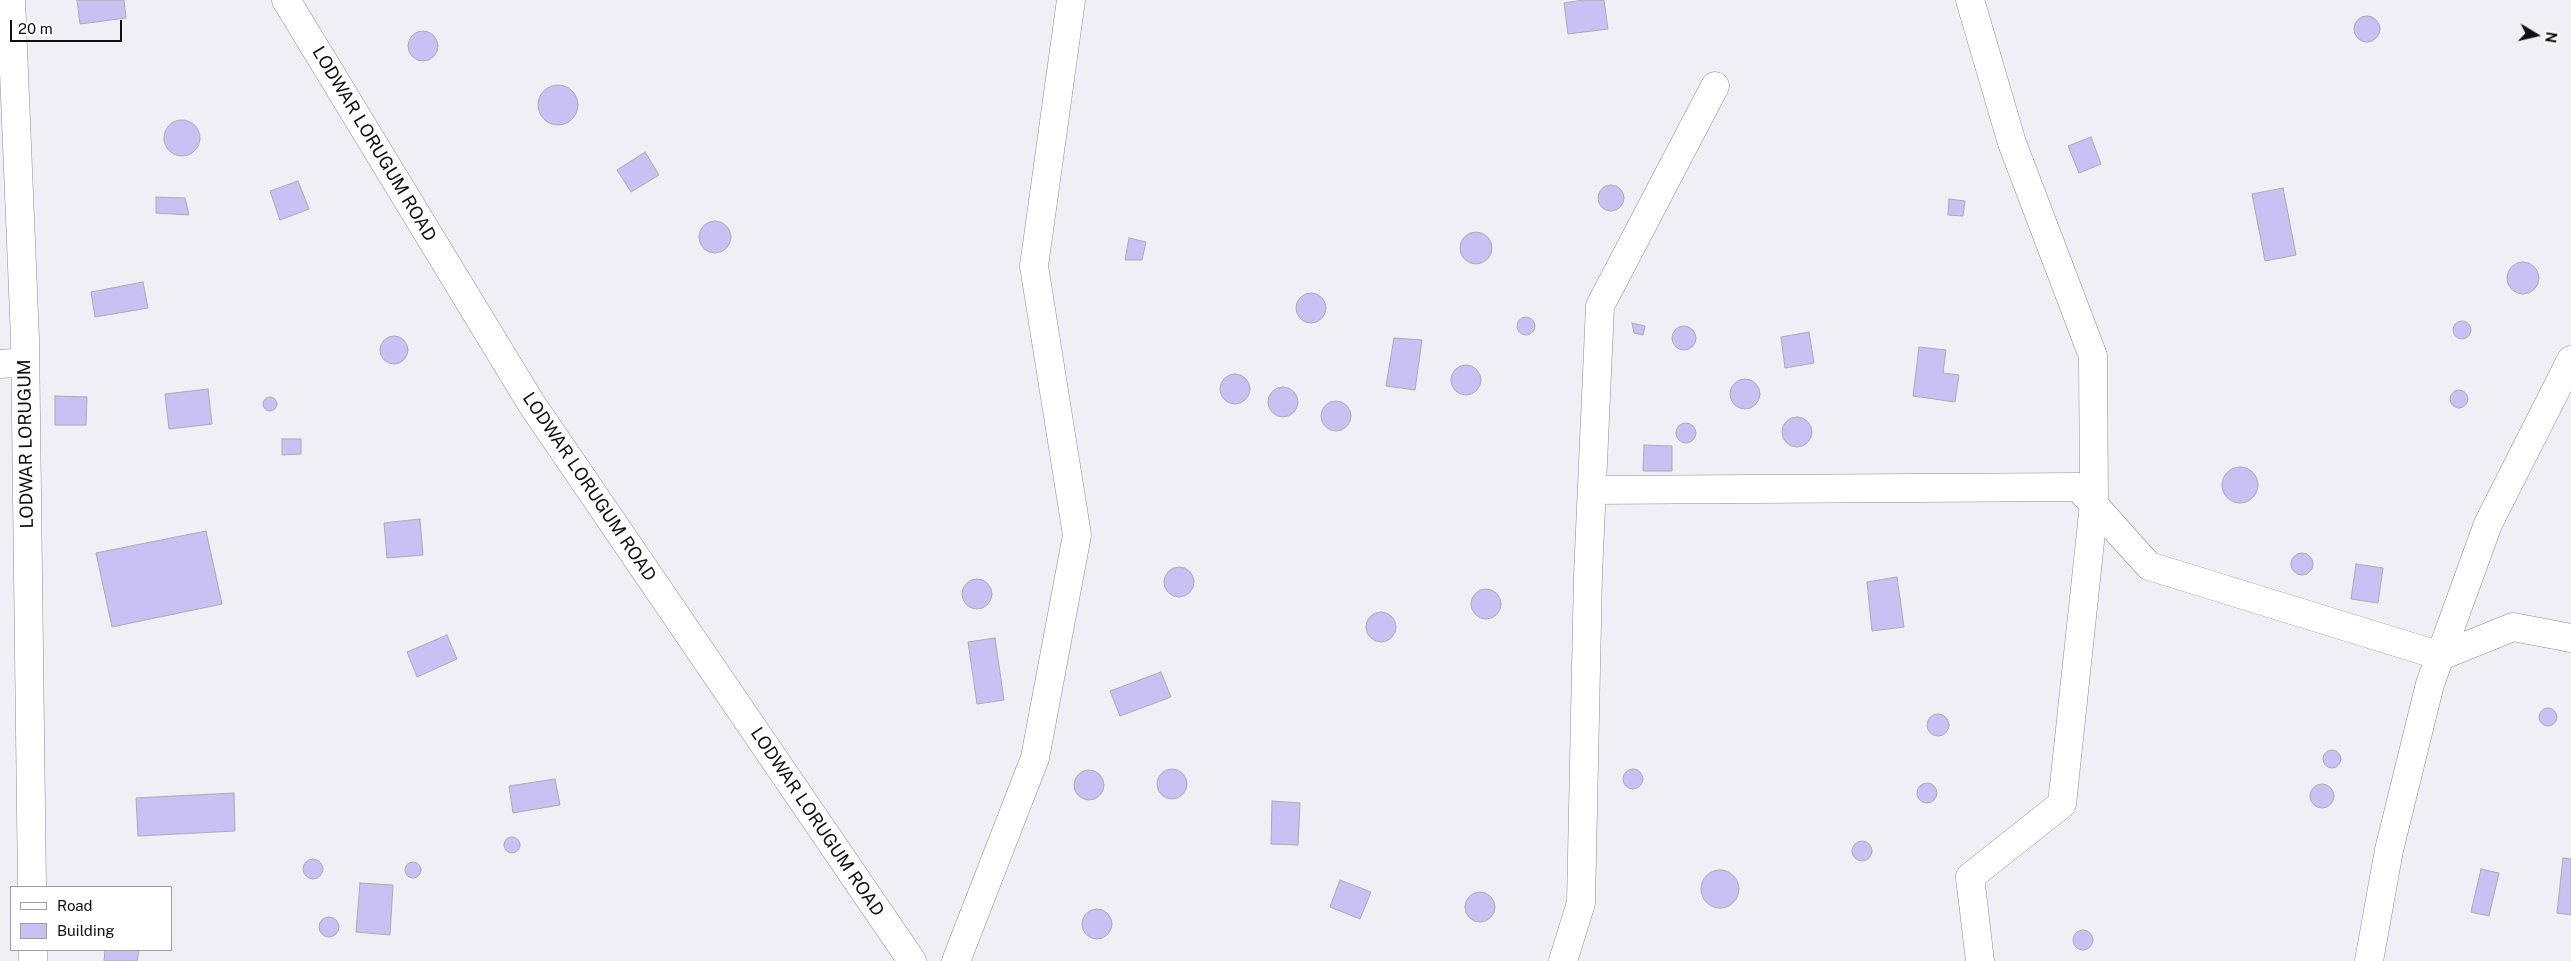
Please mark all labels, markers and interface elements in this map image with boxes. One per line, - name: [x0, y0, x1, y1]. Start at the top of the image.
- scale bar: [12, 10, 125, 42]
- north arrow: [2511, 10, 2561, 60]
- text: 20 m: [18, 20, 53, 37]
- text: N: [2542, 31, 2560, 44]
- street label: LODWAR LORUGUM ROAD: [307, 43, 441, 245]
- street label: LODWAR LORUGUM: [14, 359, 38, 529]
- street label: LODWAR LORUGUM ROAD: [518, 388, 660, 586]
- street label: LODWAR LORUGUM ROAD: [746, 723, 888, 921]
- legend: [10, 886, 172, 951]
- text: Road: [57, 897, 93, 914]
- text: Building: [57, 922, 115, 939]

